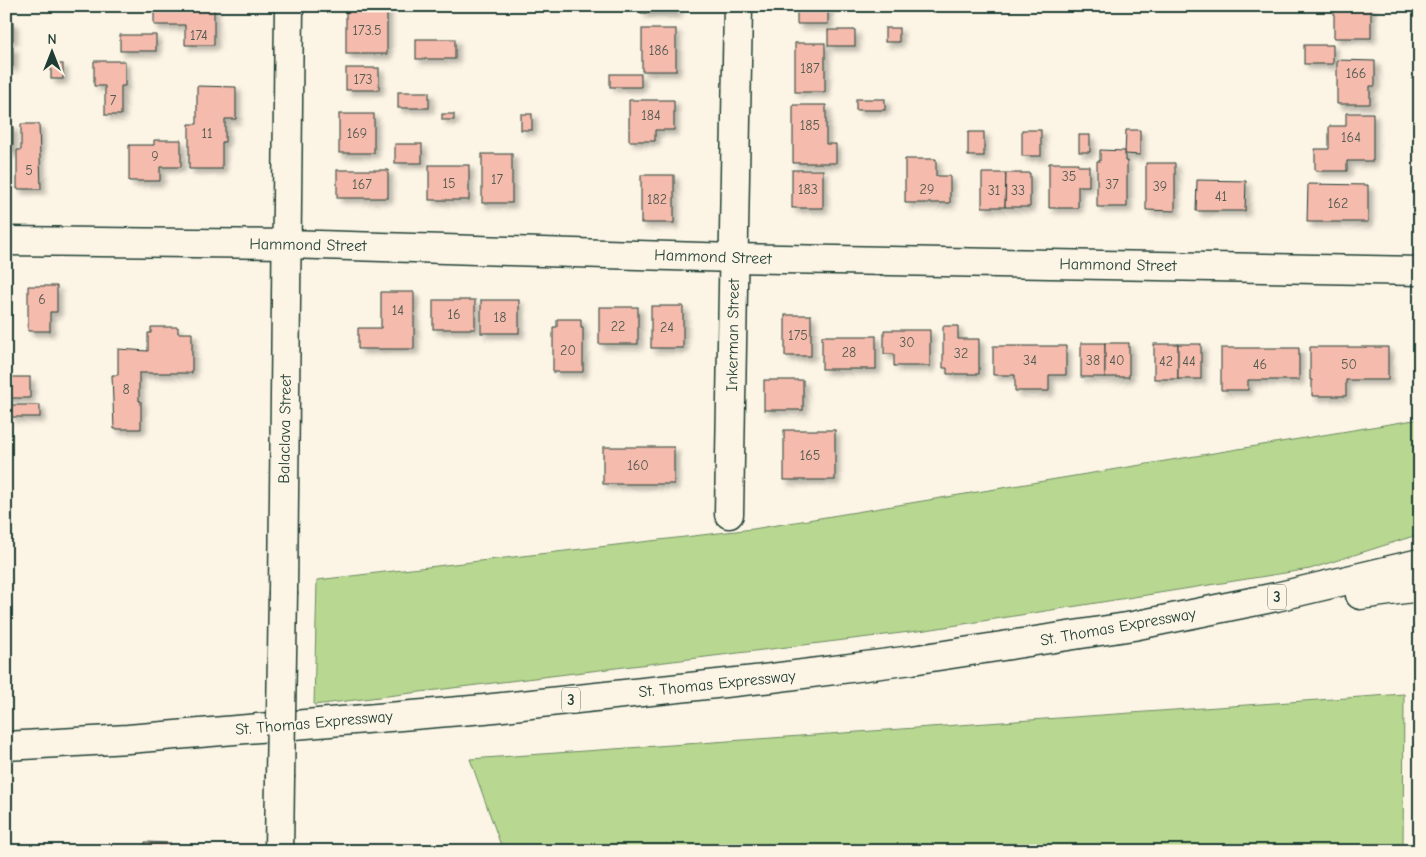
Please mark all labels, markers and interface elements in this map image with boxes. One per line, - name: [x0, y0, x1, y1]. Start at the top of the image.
- house number: 173.5: [353, 22, 381, 39]
- house number: 174: [190, 27, 208, 44]
- north arrow: [28, 28, 78, 78]
- text: N: [47, 31, 57, 48]
- house number: 186: [649, 42, 669, 59]
- house number: 187: [800, 60, 820, 77]
- house number: 166: [1346, 65, 1366, 82]
- house number: 173: [353, 71, 373, 88]
- house number: 7: [110, 92, 117, 109]
- house number: 184: [641, 107, 661, 124]
- house number: 185: [800, 117, 820, 134]
- house number: 11: [201, 125, 213, 142]
- house number: 169: [347, 125, 367, 142]
- house number: 164: [1341, 129, 1361, 146]
- house number: 9: [151, 148, 159, 165]
- house number: 5: [25, 162, 33, 179]
- house number: 35: [1062, 168, 1076, 185]
- house number: 17: [491, 171, 503, 188]
- house number: 15: [442, 175, 456, 192]
- house number: 167: [352, 176, 372, 193]
- house number: 37: [1105, 176, 1119, 193]
- house number: 39: [1153, 178, 1167, 195]
- house number: 183: [798, 181, 818, 198]
- house number: 29: [920, 181, 934, 198]
- house number: 31: [988, 182, 1000, 199]
- house number: 33: [1011, 182, 1025, 199]
- house number: 41: [1215, 188, 1227, 205]
- house number: 182: [647, 191, 667, 208]
- house number: 162: [1328, 195, 1348, 212]
- street label: Hammond Street: [249, 235, 367, 255]
- street label: Hammond Street: [654, 246, 772, 268]
- street label: Hammond Street: [1059, 255, 1177, 275]
- street label: Inkerman Street: [723, 278, 743, 391]
- house number: 6: [38, 291, 46, 308]
- house number: 14: [392, 302, 404, 319]
- house number: 16: [447, 306, 461, 323]
- house number: 18: [494, 309, 506, 326]
- house number: 22: [611, 318, 625, 335]
- house number: 24: [660, 319, 674, 336]
- house number: 175: [788, 327, 808, 344]
- house number: 30: [899, 334, 915, 351]
- house number: 20: [560, 342, 576, 359]
- house number: 28: [842, 344, 856, 361]
- house number: 32: [954, 345, 968, 362]
- house number: 34: [1023, 352, 1037, 369]
- house number: 38: [1086, 352, 1100, 369]
- house number: 40: [1109, 352, 1125, 369]
- house number: 42: [1159, 353, 1173, 370]
- house number: 44: [1182, 353, 1196, 370]
- house number: 46: [1253, 356, 1267, 373]
- house number: 50: [1341, 356, 1357, 373]
- street label: Balaclava Street: [275, 374, 295, 484]
- house number: 8: [122, 381, 130, 398]
- house number: 165: [800, 447, 820, 464]
- house number: 160: [627, 457, 649, 474]
- road number: 3: [1268, 584, 1286, 610]
- street label: St. Thomas Expressway: [1039, 604, 1198, 650]
- street label: St. Thomas Expressway: [638, 667, 797, 701]
- road number: 3: [562, 688, 580, 712]
- street label: St. Thomas Expressway: [235, 707, 394, 739]

